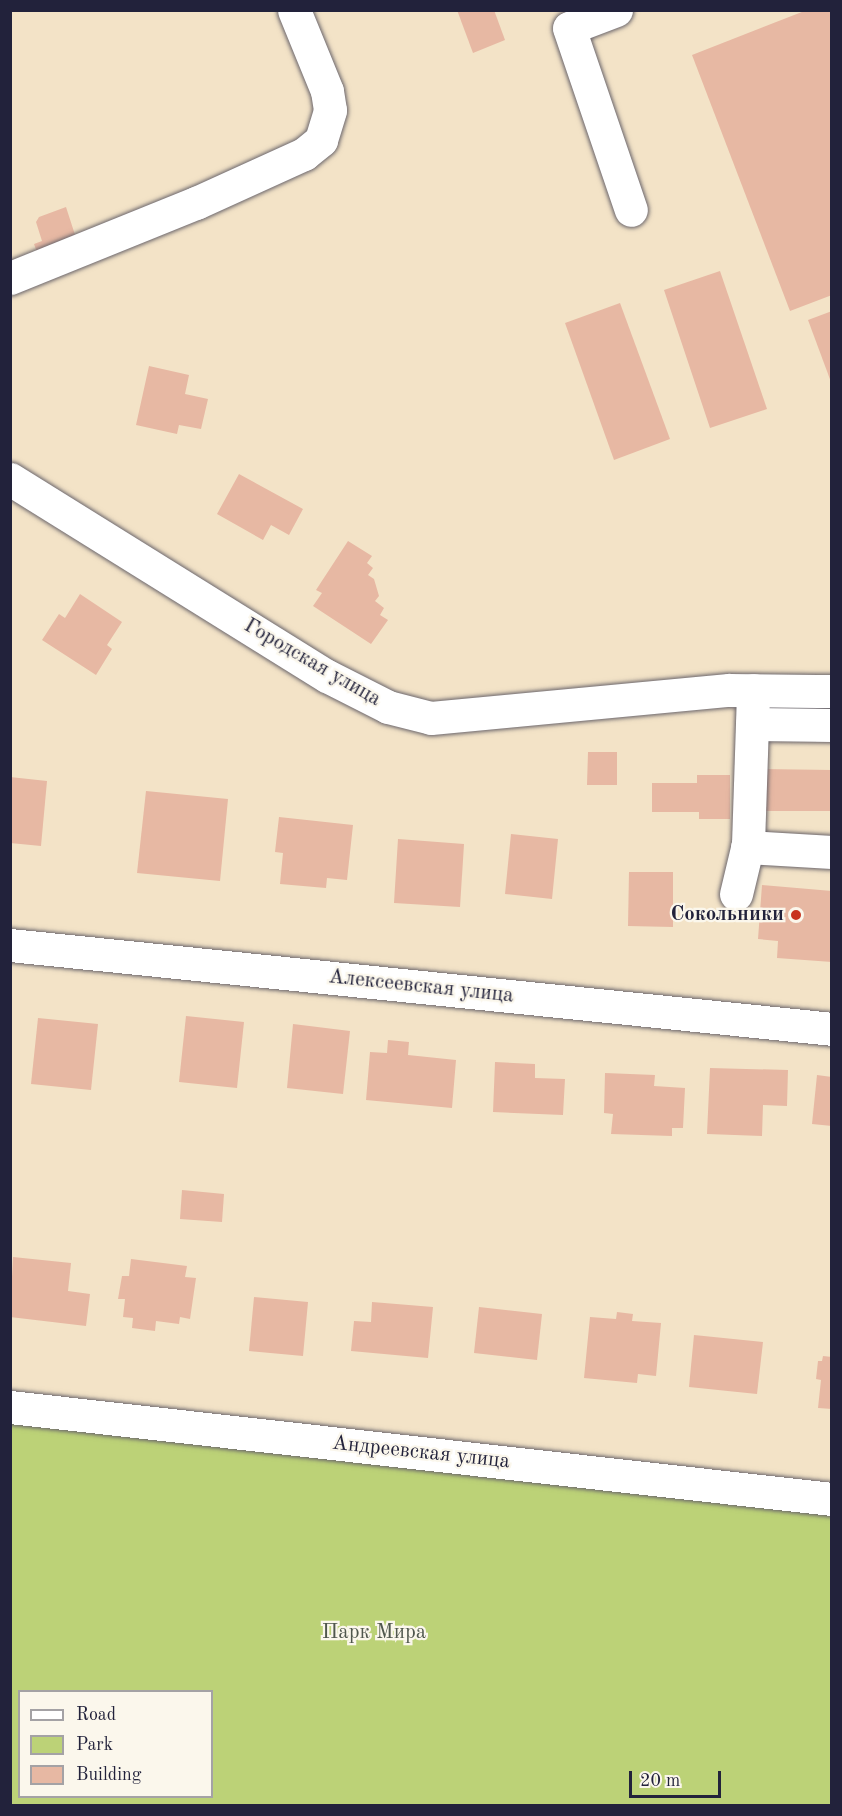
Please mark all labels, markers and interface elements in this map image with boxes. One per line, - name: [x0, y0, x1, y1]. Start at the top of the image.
- street label: Городская улица: [239, 614, 385, 712]
- place label: Сокольники: [670, 902, 784, 928]
- marker: Сокольники: [789, 908, 803, 922]
- street label: Алексеевская улица: [327, 965, 515, 1009]
- street label: Андреевская улица: [331, 1431, 511, 1475]
- park label: Парк Мира: [322, 1620, 426, 1646]
- legend: [18, 1690, 213, 1798]
- text: Road: [76, 1706, 116, 1724]
- text: Park: [76, 1736, 113, 1754]
- scale bar: [632, 1759, 724, 1797]
- text: Building: [76, 1766, 141, 1784]
- text: 20 m: [640, 1772, 680, 1790]

